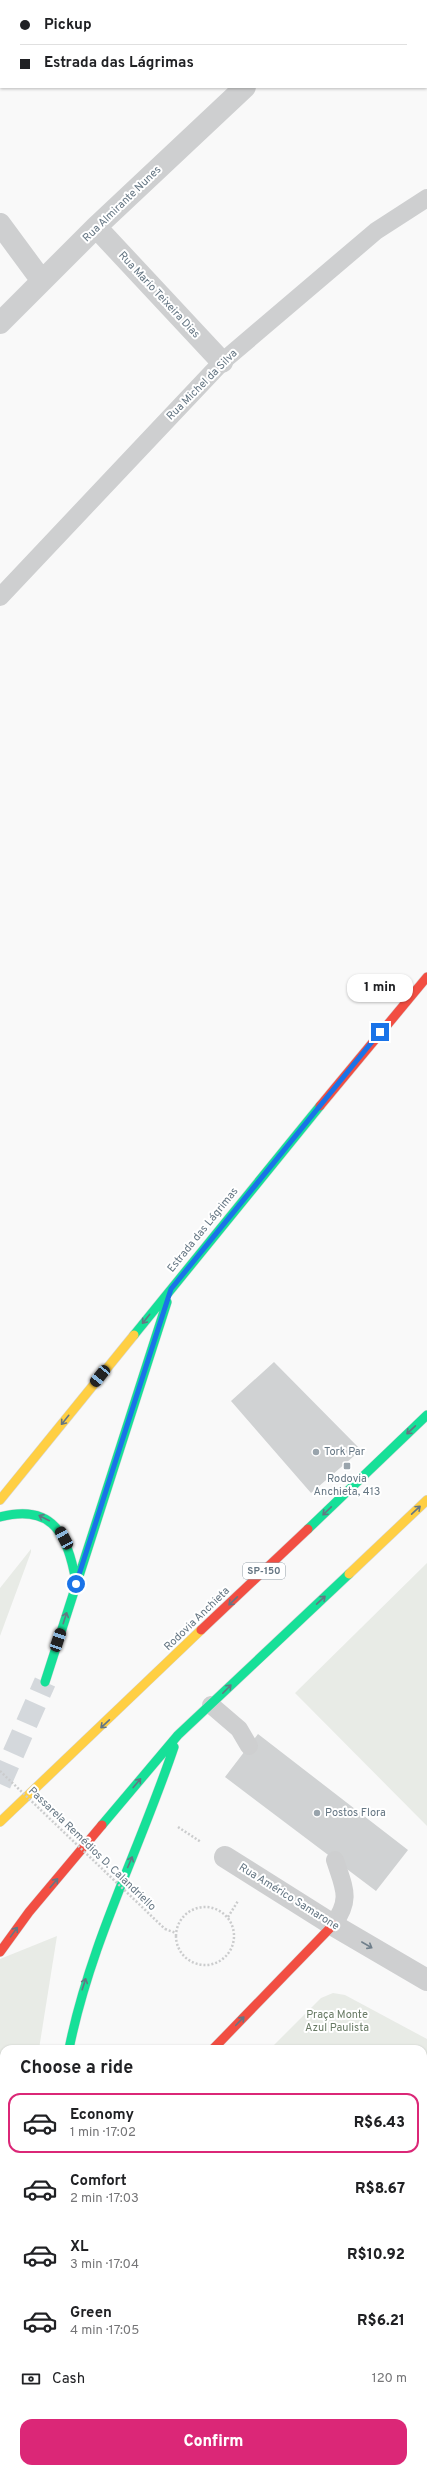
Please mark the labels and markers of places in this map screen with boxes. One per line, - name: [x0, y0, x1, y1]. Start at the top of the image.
- place label: Tork Par: [324, 1445, 366, 1459]
- marker: Tork Par: [311, 1447, 321, 1457]
- marker: Rodovia Anchieta, 413: [342, 1461, 352, 1471]
- place label: Rodovia Anchieta, 413: [314, 1472, 380, 1499]
- place label: Postos Flora: [325, 1806, 386, 1820]
- marker: Postos Flora: [312, 1808, 322, 1818]

